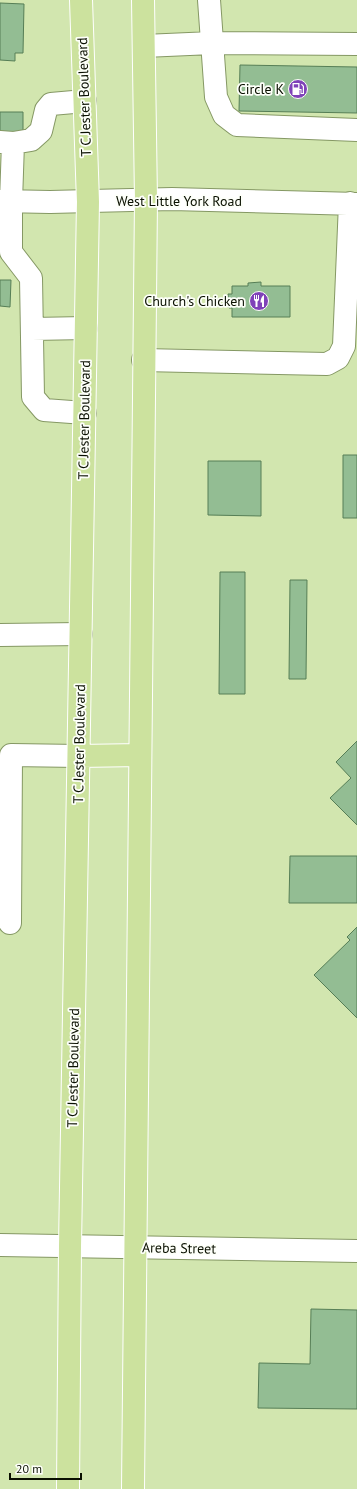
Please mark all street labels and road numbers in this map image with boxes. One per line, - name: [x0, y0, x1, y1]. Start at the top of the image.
- street label: T C Jester Boulevard: [73, 37, 95, 157]
- street label: West Little York Road: [116, 192, 242, 210]
- street label: T C Jester Boulevard: [74, 360, 94, 480]
- street label: T C Jester Boulevard: [69, 684, 89, 804]
- street label: T C Jester Boulevard: [63, 1008, 83, 1128]
- street label: Areba Street: [142, 1238, 216, 1258]

